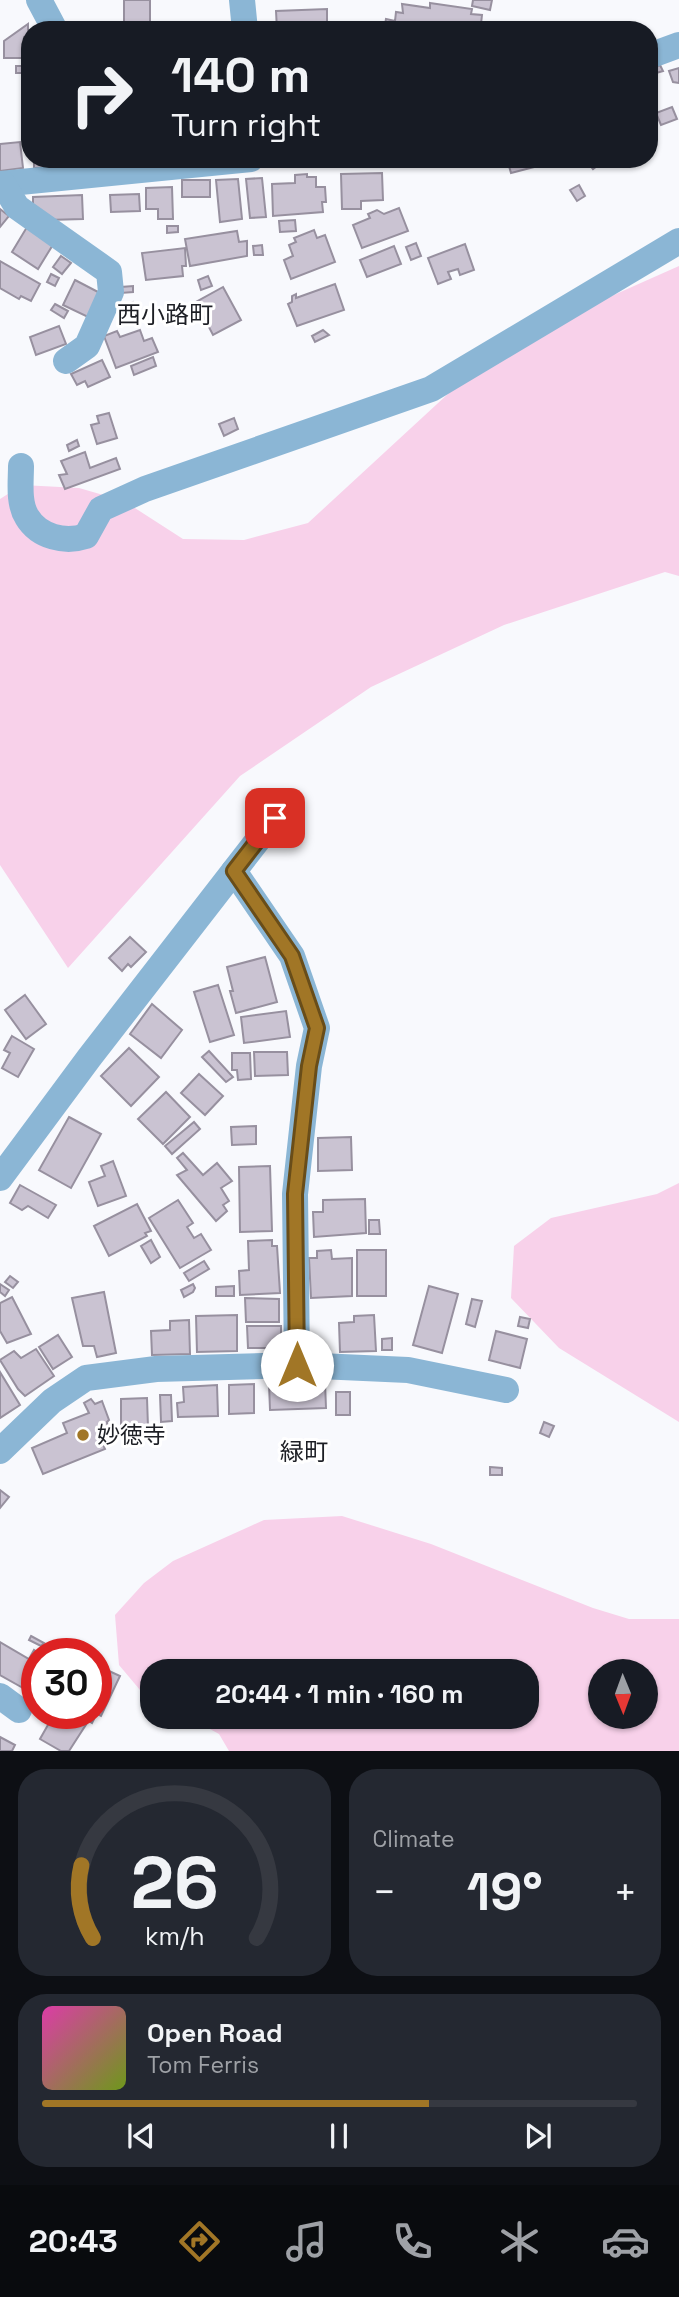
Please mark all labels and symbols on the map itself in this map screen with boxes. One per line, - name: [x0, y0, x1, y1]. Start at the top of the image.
- district label: 西小路町: [117, 299, 213, 330]
- pin: [245, 788, 305, 848]
- position arrow: [260, 1328, 334, 1402]
- place label: 妙徳寺: [97, 1420, 166, 1450]
- marker: 妙徳寺: [75, 1427, 91, 1443]
- district label: 緑町: [280, 1436, 328, 1467]
- speed limit sign: 30: [21, 1638, 112, 1729]
- north arrow: [588, 1659, 658, 1729]

